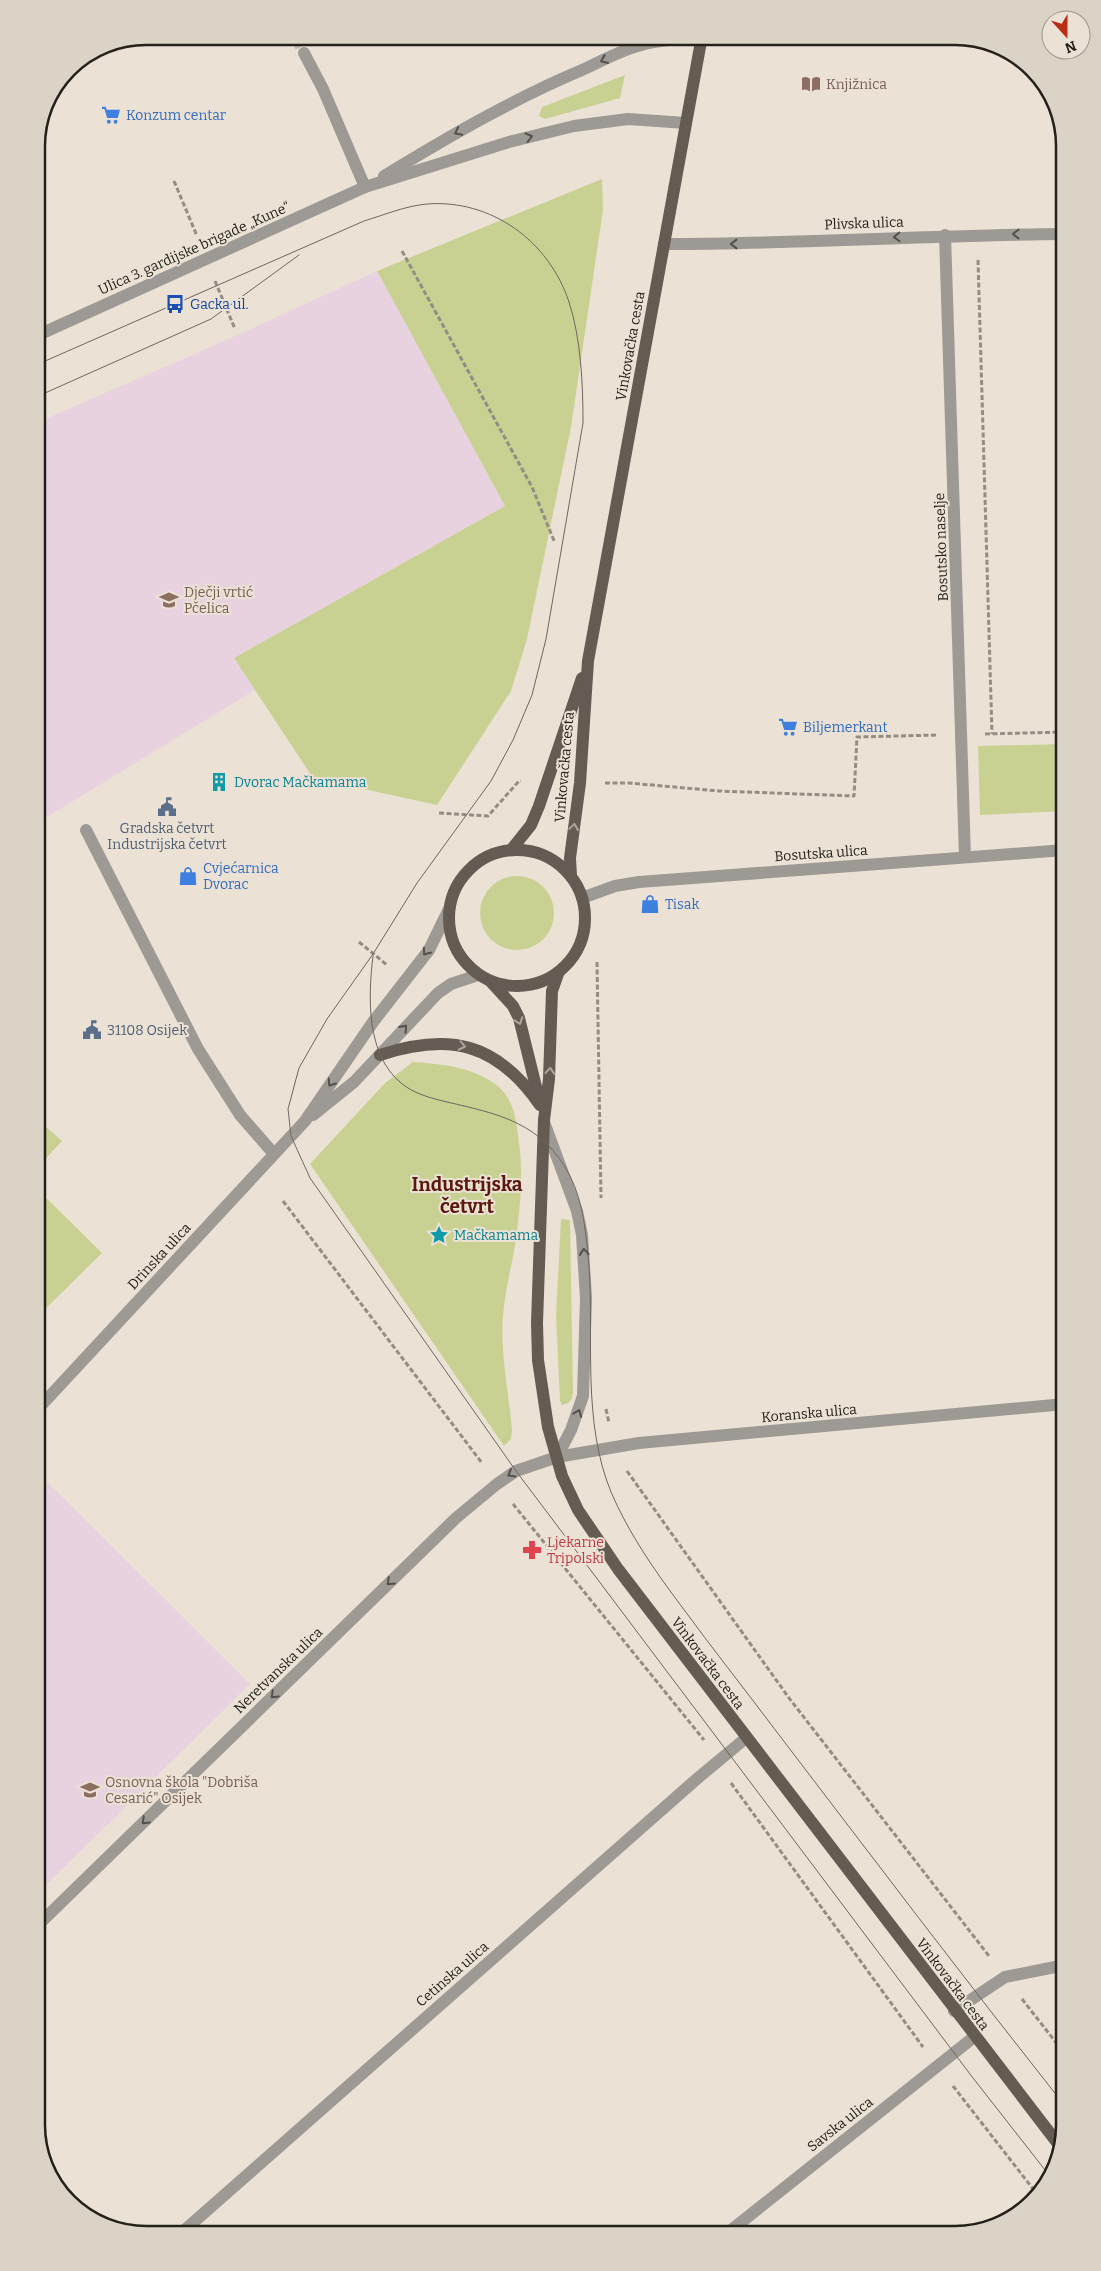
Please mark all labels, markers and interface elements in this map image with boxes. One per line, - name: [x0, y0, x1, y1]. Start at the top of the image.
- north arrow: [1041, 10, 1091, 60]
- text: N: [1062, 37, 1079, 57]
- one-way arrow: [600, 54, 609, 64]
- library icon: Knjižnica: [800, 73, 822, 95]
- place label: Knjižnica: [826, 76, 887, 93]
- supermarket icon: Konzum centar: [100, 104, 122, 126]
- place label: Konzum centar: [126, 107, 226, 124]
- one-way arrow: [454, 126, 463, 136]
- one-way arrow: [524, 132, 533, 143]
- street label: Ulica 3. gardijske brigade „Kune“: [96, 198, 293, 299]
- street label: Plivska ulica: [824, 214, 904, 233]
- one-way arrow: [1012, 229, 1020, 239]
- one-way arrow: [893, 232, 900, 242]
- one-way arrow: [730, 239, 738, 249]
- street label: Vinkovačka cesta: [612, 290, 649, 402]
- bus stop icon: Gacka ul.: [164, 293, 186, 315]
- place label: Gacka ul.: [190, 296, 248, 313]
- street label: Bosutsko naselje: [931, 492, 952, 602]
- place label: Dječji vrtić Pčelica: [184, 584, 253, 617]
- school or university icon: Dječji vrtić Pčelica: [158, 589, 180, 611]
- street label: Vinkovačka cesta: [551, 711, 578, 823]
- supermarket icon: Biljemerkant: [777, 716, 799, 738]
- place label: Biljemerkant: [803, 719, 888, 736]
- building icon: Dvorac Mačkamama: [208, 771, 230, 793]
- place label: Dvorac Mačkamama: [234, 774, 367, 791]
- public building icon: Gradska četvrt Industrijska četvrt: [156, 796, 178, 818]
- place label: Gradska četvrt Industrijska četvrt: [107, 820, 227, 853]
- one-way arrow: [568, 823, 579, 831]
- street label: Bosutska ulica: [774, 842, 869, 865]
- place label: Cvjećarnica Dvorac: [203, 860, 279, 893]
- shop icon: Cvjećarnica Dvorac: [177, 865, 199, 887]
- shop icon: Tisak: [639, 893, 661, 915]
- place label: Tisak: [665, 896, 699, 913]
- one-way arrow: [424, 946, 432, 955]
- one-way arrow: [513, 1016, 523, 1024]
- public building icon: 31108 Osijek: [81, 1019, 103, 1041]
- place label: 31108 Osijek: [107, 1022, 187, 1039]
- one-way arrow: [398, 1025, 407, 1034]
- one-way arrow: [457, 1040, 466, 1051]
- one-way arrow: [544, 1067, 555, 1075]
- one-way arrow: [328, 1077, 337, 1087]
- district label: Industrijska četvrt: [412, 1173, 523, 1218]
- street label: Drinska ulica: [124, 1219, 195, 1293]
- place icon: Mačkamama: [428, 1224, 450, 1246]
- place label: Mačkamama: [454, 1227, 538, 1244]
- one-way arrow: [578, 1247, 589, 1255]
- street label: Koranska ulica: [761, 1401, 858, 1426]
- one-way arrow: [572, 1409, 582, 1418]
- one-way arrow: [508, 1468, 517, 1478]
- place label: Ljekarne Tripolski: [547, 1534, 604, 1567]
- pharmacy icon: Ljekarne Tripolski: [521, 1539, 543, 1561]
- one-way arrow: [387, 1576, 396, 1585]
- street label: Vinkovačka cesta: [667, 1614, 748, 1713]
- street label: Neretvanska ulica: [230, 1623, 326, 1717]
- one-way arrow: [270, 1689, 279, 1698]
- place label: Osnovna škola "Dobriša Cesarić" Osijek: [105, 1774, 259, 1807]
- school or university icon: Osnovna škola "Dobriša Cesarić" Osijek: [79, 1779, 101, 1801]
- one-way arrow: [141, 1815, 150, 1824]
- street label: Vinkovačka cesta: [912, 1935, 993, 2034]
- street label: Cetinska ulica: [413, 1938, 492, 2011]
- street label: Savska ulica: [804, 2093, 877, 2155]

